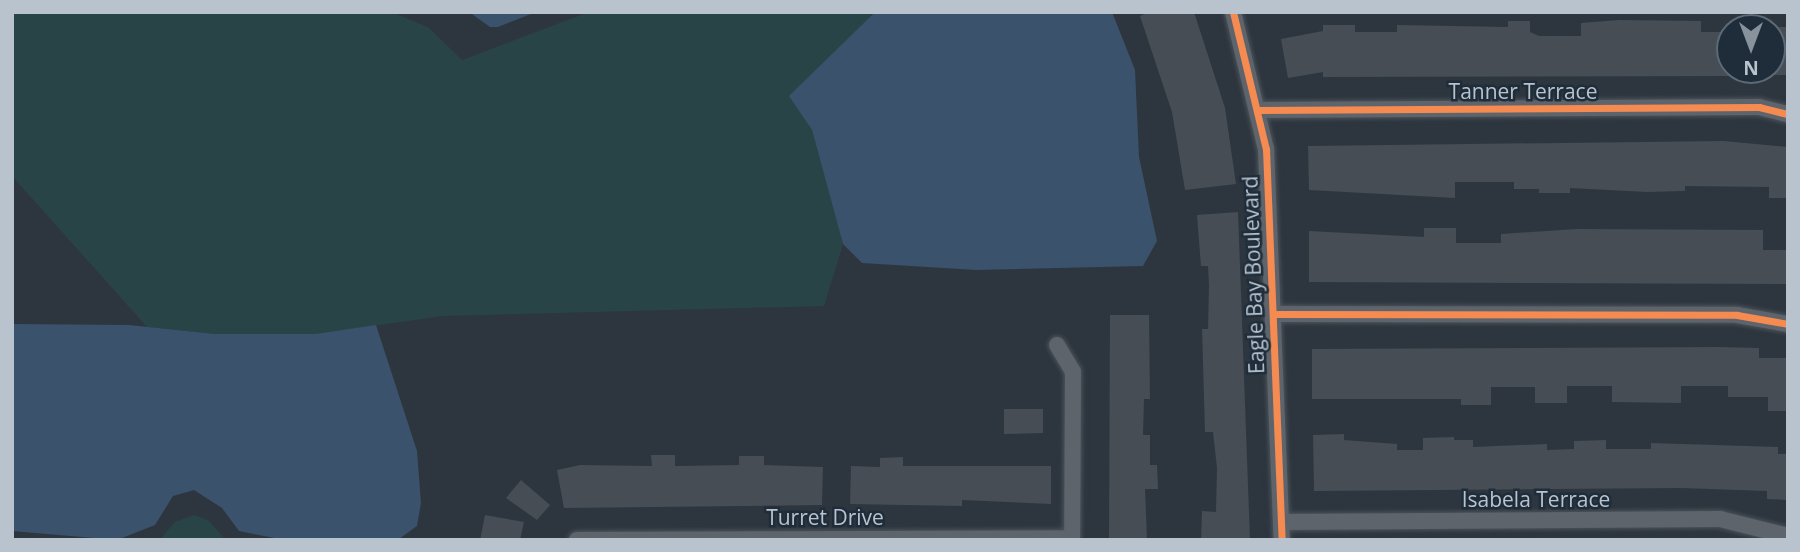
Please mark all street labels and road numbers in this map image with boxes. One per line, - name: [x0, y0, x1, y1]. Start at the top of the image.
- street label: Tanner Terrace: [1449, 78, 1597, 104]
- street label: Eagle Bay Boulevard: [1237, 175, 1269, 375]
- street label: Isabela Terrace: [1462, 486, 1610, 512]
- street label: Turret Drive: [766, 504, 884, 530]

